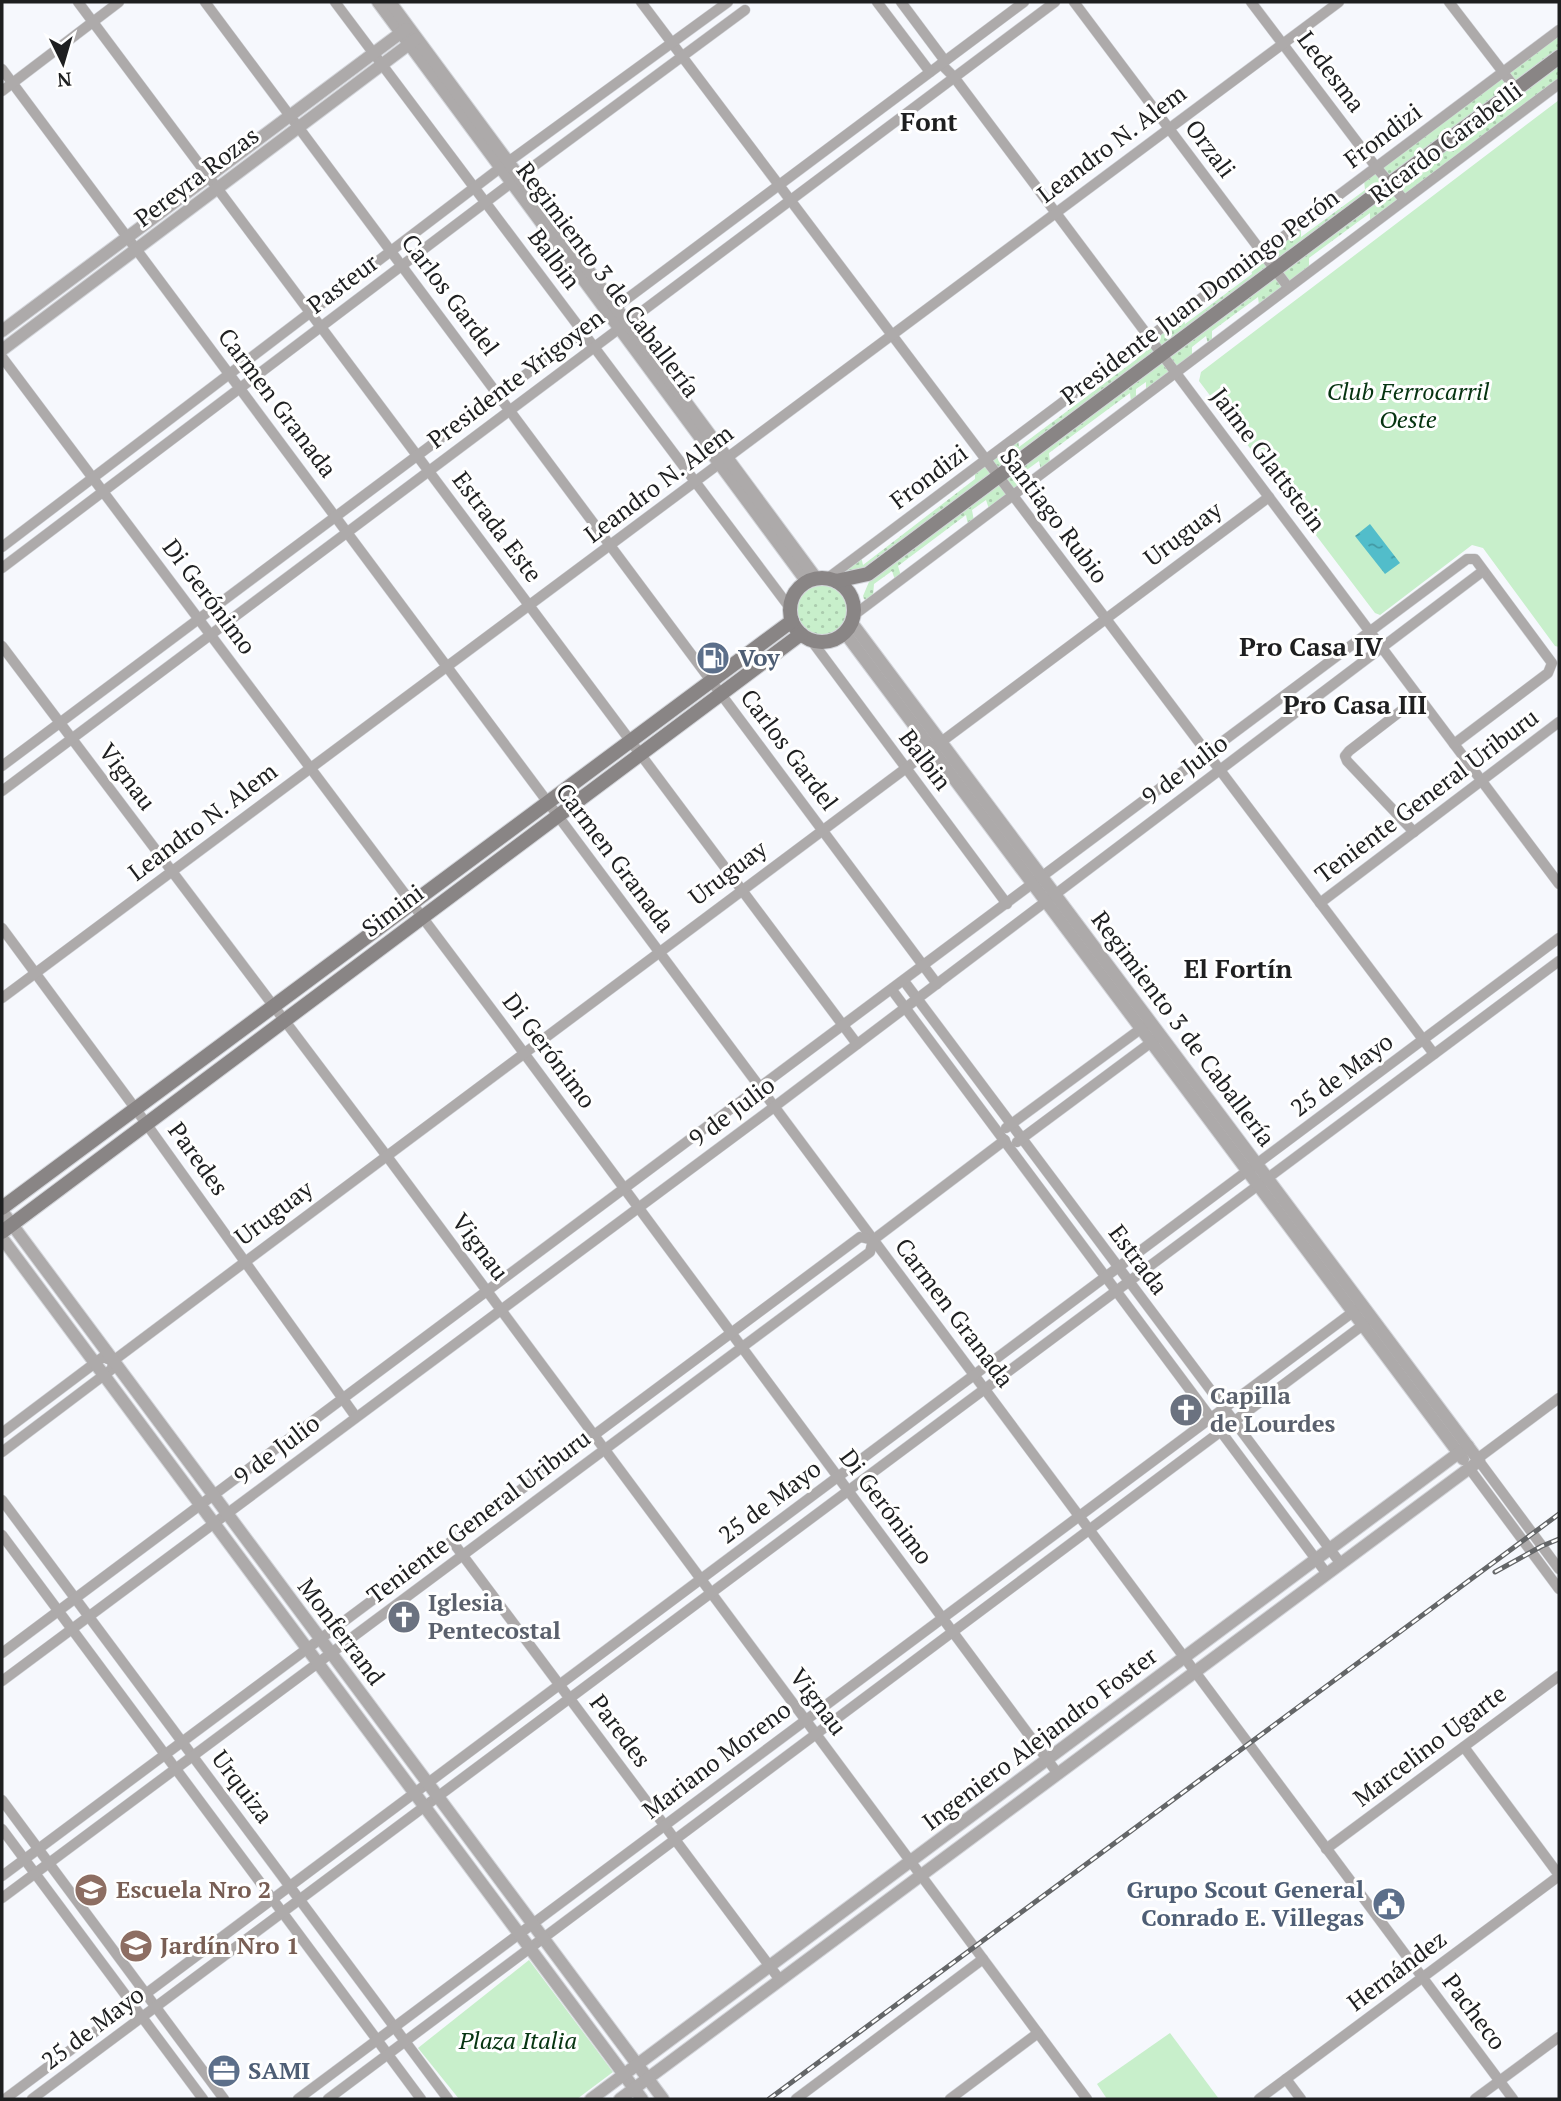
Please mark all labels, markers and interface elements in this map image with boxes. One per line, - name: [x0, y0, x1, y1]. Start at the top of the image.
- street label: Ledesma: [1291, 24, 1373, 119]
- north arrow: [28, 28, 98, 98]
- text: N: [56, 67, 73, 94]
- street label: Ricardo Carabelli: [1363, 74, 1528, 210]
- street label: Leandro N. Alem: [1031, 77, 1192, 210]
- street label: Frondizi: [1337, 96, 1428, 175]
- district label: Font: [900, 104, 958, 138]
- street label: Orzali: [1178, 113, 1243, 184]
- street label: Pereyra Rozas: [128, 119, 265, 233]
- street label: Regimiento 3 de Caballería: [510, 155, 708, 404]
- street label: Presidente Juan Domingo Perón: [1054, 181, 1345, 411]
- street label: Balbin: [521, 221, 588, 295]
- street label: Carlos Gardel: [395, 227, 507, 362]
- street label: Pasteur: [301, 246, 385, 320]
- street label: Presidente Yrigoyen: [421, 301, 610, 455]
- street label: Carmen Granada: [211, 321, 345, 484]
- park label: Club Ferrocarril Oeste: [1327, 375, 1490, 435]
- street label: Jaime Glattstein: [1204, 381, 1334, 538]
- street label: Leandro N. Alem: [578, 417, 739, 550]
- street label: Frondizi: [883, 437, 974, 516]
- street label: Santiago Rubio: [993, 441, 1116, 590]
- street label: Estrada Este: [446, 464, 550, 588]
- street label: Uruguay: [1137, 493, 1229, 573]
- street label: Di Gerónimo: [156, 532, 264, 661]
- district label: Pro Casa IV: [1239, 629, 1384, 663]
- fuel station icon: Voy: [694, 639, 732, 677]
- place label: Voy: [738, 641, 781, 673]
- street label: Carlos Gardel: [734, 682, 846, 817]
- district label: Pro Casa III: [1283, 687, 1427, 721]
- street label: Teniente General Uriburu: [1308, 701, 1545, 890]
- street label: Balbin: [892, 722, 959, 796]
- street label: 9 de Julio: [1135, 726, 1234, 812]
- street label: Vignau: [92, 736, 164, 817]
- street label: Leandro N. Alem: [122, 755, 283, 888]
- street label: Carmen Granada: [549, 776, 683, 939]
- street label: Uruguay: [682, 832, 774, 912]
- street label: Simini: [355, 877, 430, 944]
- street label: Regimiento 3 de Caballería: [1085, 904, 1283, 1153]
- district label: El Fortín: [1184, 951, 1293, 985]
- street label: Di Gerónimo: [496, 986, 604, 1115]
- street label: 25 de Mayo: [1284, 1025, 1399, 1123]
- street label: 9 de Julio: [682, 1068, 781, 1154]
- street label: Paredes: [161, 1115, 236, 1202]
- street label: Uruguay: [228, 1172, 320, 1252]
- street label: Vignau: [445, 1206, 517, 1287]
- street label: Estrada: [1102, 1218, 1176, 1301]
- street label: Carmen Granada: [888, 1231, 1022, 1394]
- place label: Capilla de Lourdes: [1210, 1379, 1336, 1439]
- church icon: Capilla de Lourdes: [1167, 1391, 1205, 1429]
- street label: 9 de Julio: [227, 1406, 326, 1492]
- street label: Teniente General Uriburu: [360, 1422, 597, 1611]
- street label: Di Gerónimo: [833, 1442, 941, 1571]
- street label: 25 de Mayo: [712, 1452, 827, 1550]
- street label: Monferrand: [291, 1571, 393, 1691]
- place label: Iglesia Pentecostal: [428, 1586, 561, 1646]
- church icon: Iglesia Pentecostal: [385, 1598, 423, 1636]
- street label: Ingeniero Alejandro Foster: [915, 1639, 1164, 1837]
- street label: Vignau: [783, 1661, 855, 1742]
- street label: Marcelino Ugarte: [1346, 1677, 1512, 1813]
- street label: Paredes: [583, 1687, 659, 1773]
- street label: Mariano Moreno: [636, 1693, 797, 1825]
- street label: Urquiza: [205, 1743, 281, 1829]
- school or university icon: Escuela Nro 2: [72, 1871, 110, 1909]
- place label: Escuela Nro 2: [116, 1873, 271, 1905]
- place label: Grupo Scout General Conrado E. Villegas: [1127, 1873, 1364, 1933]
- public building icon: Grupo Scout General Conrado E. Villegas: [1370, 1885, 1408, 1923]
- street label: Hernández: [1340, 1922, 1452, 2018]
- school or university icon: Jardín Nro 1: [117, 1927, 155, 1965]
- place label: Jardín Nro 1: [160, 1929, 300, 1961]
- street label: Pacheco: [1436, 1967, 1514, 2056]
- street label: 25 de Mayo: [35, 1978, 150, 2076]
- park label: Plaza Italia: [458, 2024, 577, 2056]
- office icon: SAMI: [205, 2052, 243, 2090]
- place label: SAMI: [248, 2054, 310, 2086]

